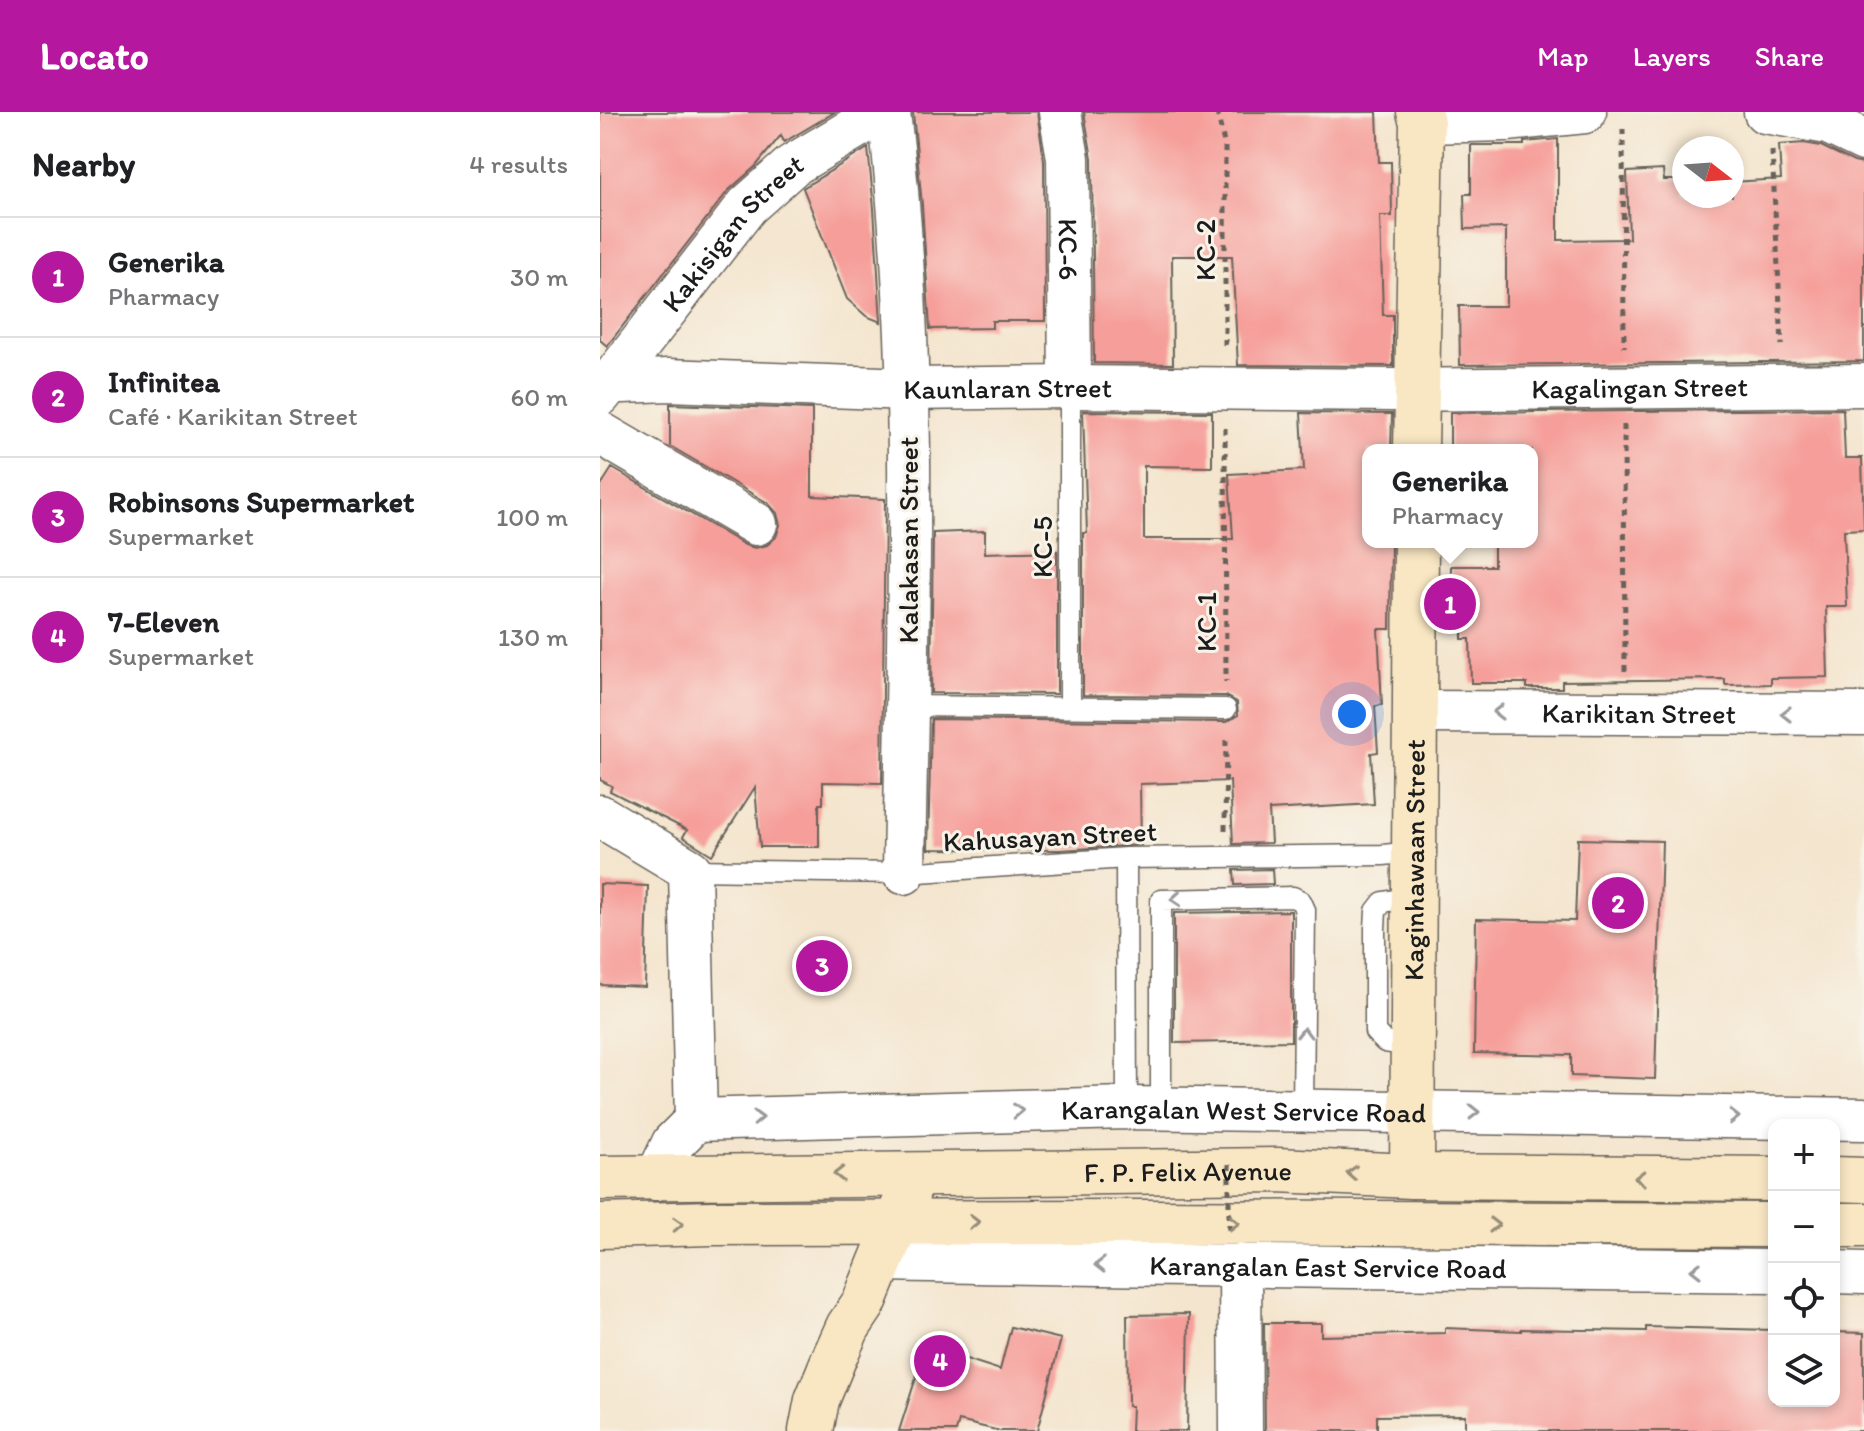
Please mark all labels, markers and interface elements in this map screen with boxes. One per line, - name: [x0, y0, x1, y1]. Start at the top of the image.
- text: Locato: [40, 33, 149, 79]
- text: Map: [1537, 39, 1589, 73]
- text: Layers: [1633, 39, 1711, 73]
- text: Share: [1755, 39, 1824, 73]
- north arrow: [1672, 136, 1744, 208]
- text: Nearby: [32, 144, 135, 185]
- street label: Kakisigan Street: [654, 146, 809, 318]
- text: 4 results: [469, 148, 568, 180]
- street label: KC-6: [1052, 218, 1086, 280]
- street label: KC-2: [1188, 219, 1222, 281]
- text: Generika: [108, 243, 224, 280]
- text: 1: [52, 261, 64, 293]
- text: 30 m: [510, 261, 568, 293]
- text: Pharmacy: [108, 280, 219, 312]
- text: Infinitea: [108, 363, 220, 400]
- street label: Kagalingan Street: [1531, 369, 1748, 406]
- street label: Kaunlaran Street: [903, 370, 1112, 406]
- text: 2: [51, 381, 65, 413]
- text: 60 m: [511, 381, 568, 413]
- text: Café · Karikitan Street: [108, 400, 358, 432]
- street label: Kalakasan Street: [891, 437, 925, 643]
- popup: [1362, 444, 1538, 548]
- text: Generika: [1392, 462, 1508, 499]
- text: Robinsons Supermarket: [108, 483, 414, 520]
- text: Pharmacy: [1392, 499, 1503, 531]
- text: 3: [51, 501, 65, 533]
- text: 100 m: [496, 501, 568, 533]
- street label: KC-5: [1025, 516, 1059, 578]
- text: Supermarket: [108, 520, 254, 552]
- pin: 1: [1424, 574, 1476, 634]
- street label: KC-1: [1189, 592, 1223, 652]
- text: 7-Eleven: [108, 603, 219, 640]
- text: 4: [50, 621, 66, 653]
- text: 130 m: [498, 621, 568, 653]
- text: Supermarket: [108, 640, 254, 672]
- your location: [1332, 694, 1372, 734]
- street label: Karikitan Street: [1542, 696, 1736, 730]
- one-way arrow: [1491, 703, 1504, 721]
- one-way arrow: [1779, 705, 1792, 722]
- street label: Kaginhawaan Street: [1396, 739, 1432, 981]
- street label: Kahusayan Street: [942, 813, 1158, 859]
- pin: 2: [1592, 873, 1644, 933]
- one-way arrow: [1169, 890, 1182, 907]
- pin: 3: [796, 936, 848, 996]
- one-way arrow: [1295, 1026, 1313, 1039]
- street label: Karangalan West Service Road: [1060, 1091, 1426, 1129]
- one-way arrow: [1012, 1103, 1025, 1120]
- one-way arrow: [1468, 1104, 1481, 1121]
- one-way arrow: [1728, 1108, 1741, 1125]
- one-way arrow: [752, 1109, 765, 1127]
- map controls: [1768, 1119, 1840, 1407]
- button: +: [1768, 1119, 1840, 1191]
- street label: F. P. Felix Avenue: [1084, 1153, 1293, 1189]
- one-way arrow: [832, 1165, 845, 1183]
- one-way arrow: [1345, 1165, 1358, 1182]
- one-way arrow: [1633, 1169, 1646, 1187]
- button: −: [1768, 1191, 1840, 1263]
- one-way arrow: [968, 1214, 981, 1231]
- one-way arrow: [1228, 1214, 1241, 1231]
- one-way arrow: [672, 1215, 685, 1232]
- one-way arrow: [1488, 1216, 1501, 1234]
- street label: Karangalan East Service Road: [1149, 1248, 1507, 1285]
- one-way arrow: [1093, 1256, 1106, 1274]
- one-way arrow: [1689, 1261, 1702, 1279]
- button: locate: [1768, 1263, 1840, 1335]
- pin: 4: [914, 1331, 966, 1391]
- button: layers: [1768, 1335, 1840, 1407]

